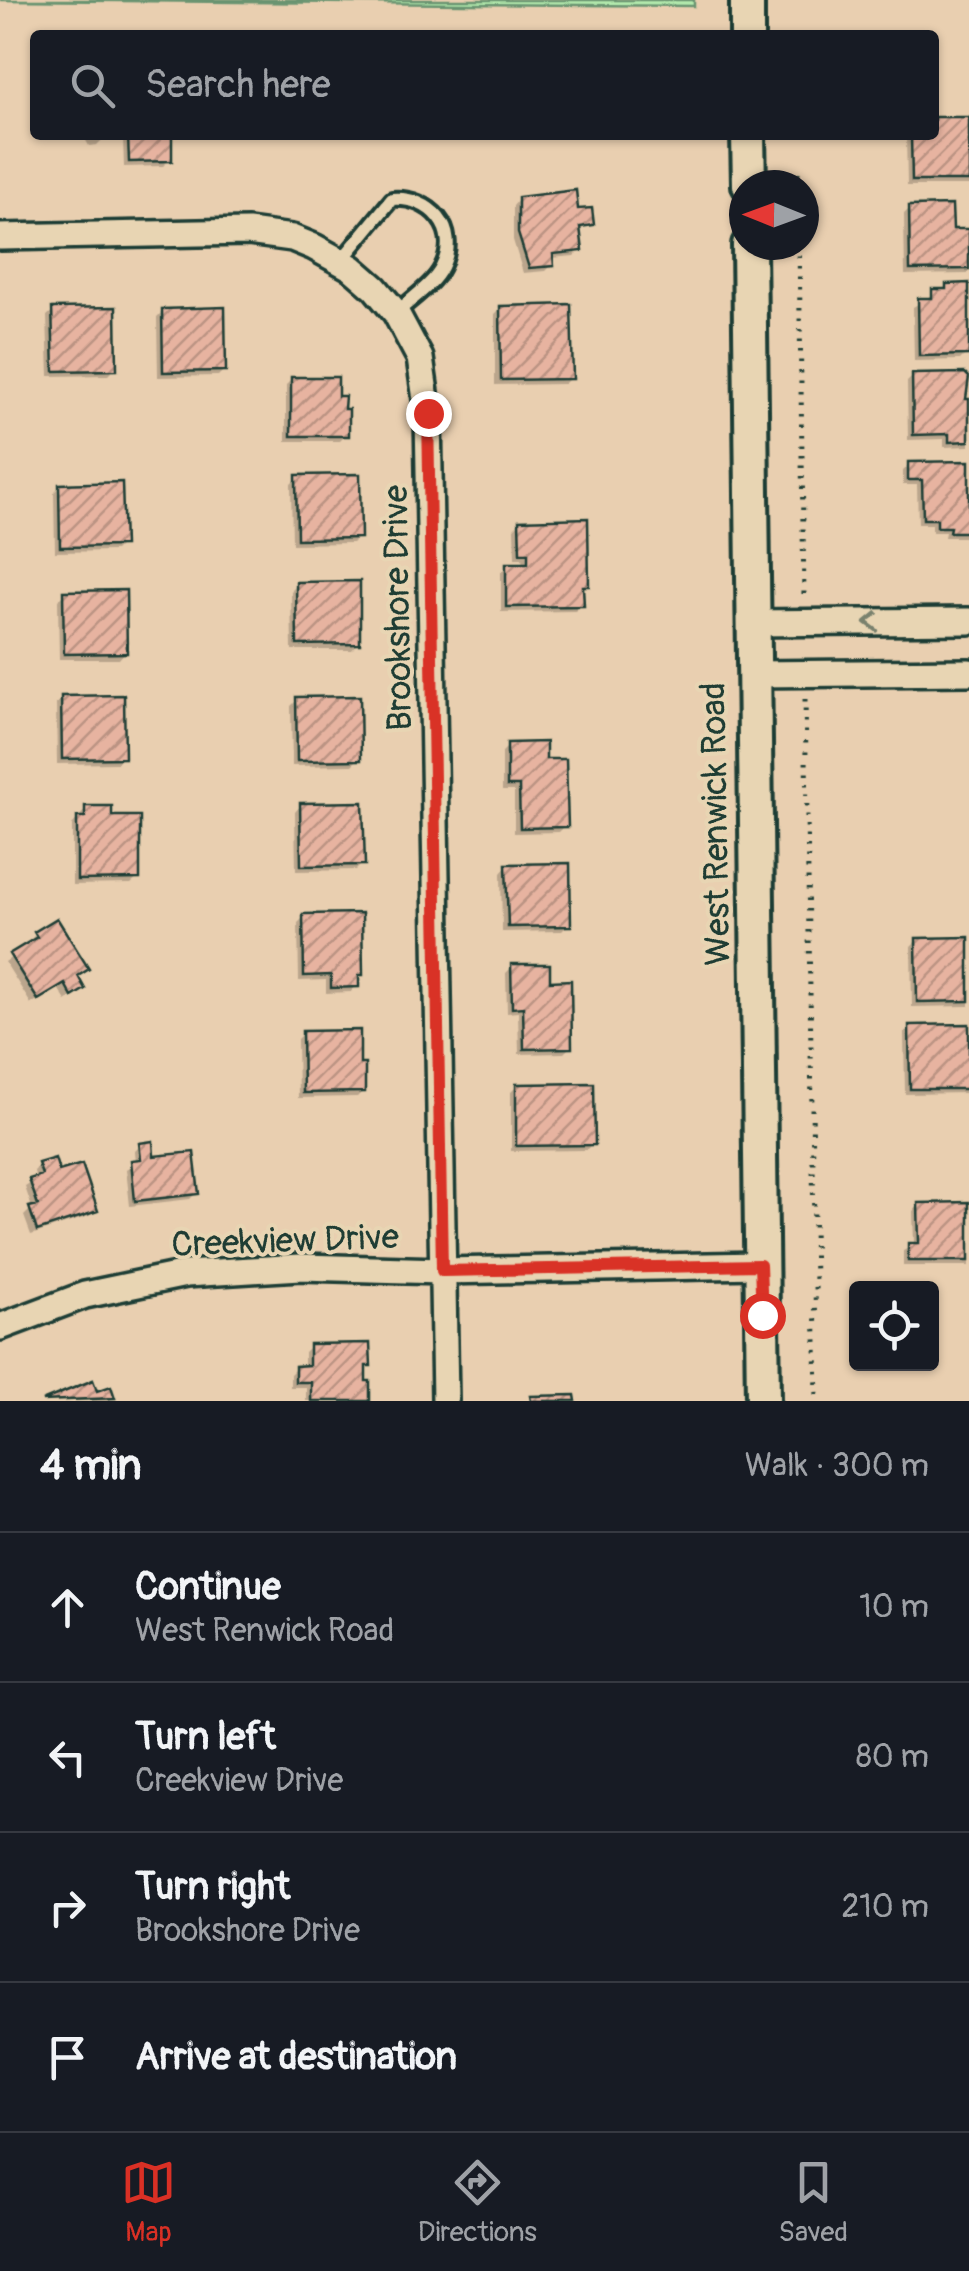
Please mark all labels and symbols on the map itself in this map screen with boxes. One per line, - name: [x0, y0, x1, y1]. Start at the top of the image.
- north arrow: [729, 170, 819, 260]
- route end: [406, 391, 452, 437]
- street label: Brookshore Drive: [374, 485, 422, 731]
- one-way arrow: [863, 611, 878, 633]
- street label: West Renwick Road: [692, 682, 740, 966]
- street label: Creekview Drive: [170, 1215, 400, 1267]
- route start: [740, 1293, 786, 1339]

